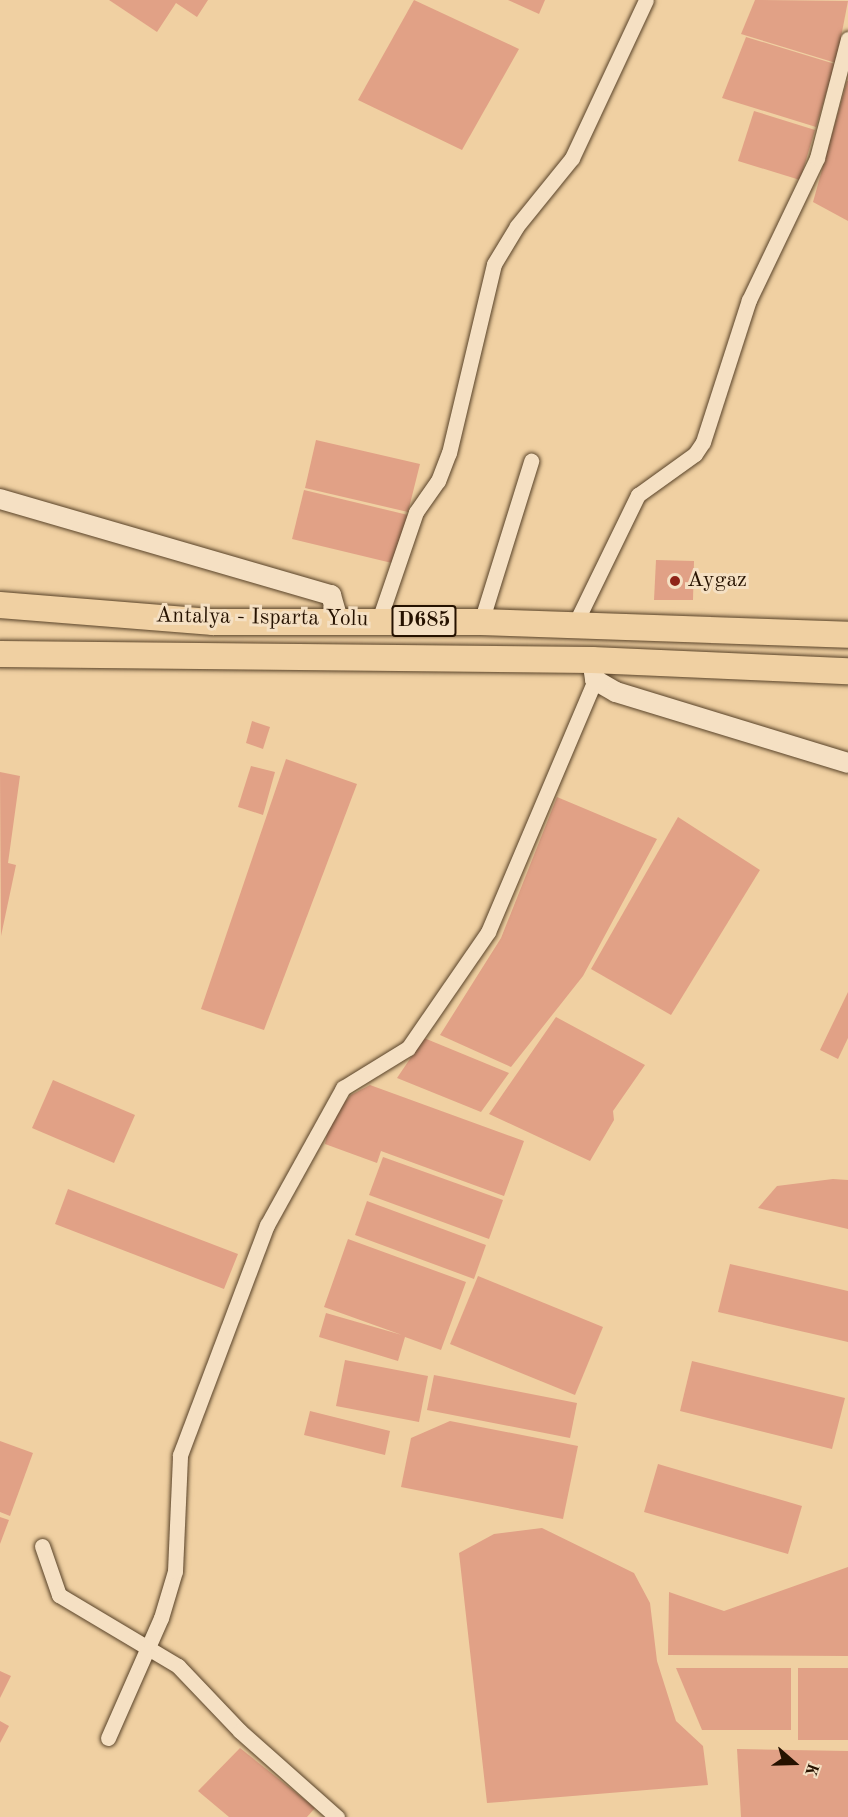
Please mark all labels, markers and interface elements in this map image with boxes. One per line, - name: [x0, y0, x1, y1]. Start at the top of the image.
- place label: Aygaz: [687, 568, 747, 594]
- marker: Aygaz: [668, 574, 682, 588]
- street label: Antalya - Isparta Yolu: [155, 603, 369, 633]
- road number: D685: [391, 603, 457, 639]
- north arrow: [764, 1733, 824, 1793]
- text: K: [801, 1761, 821, 1778]

